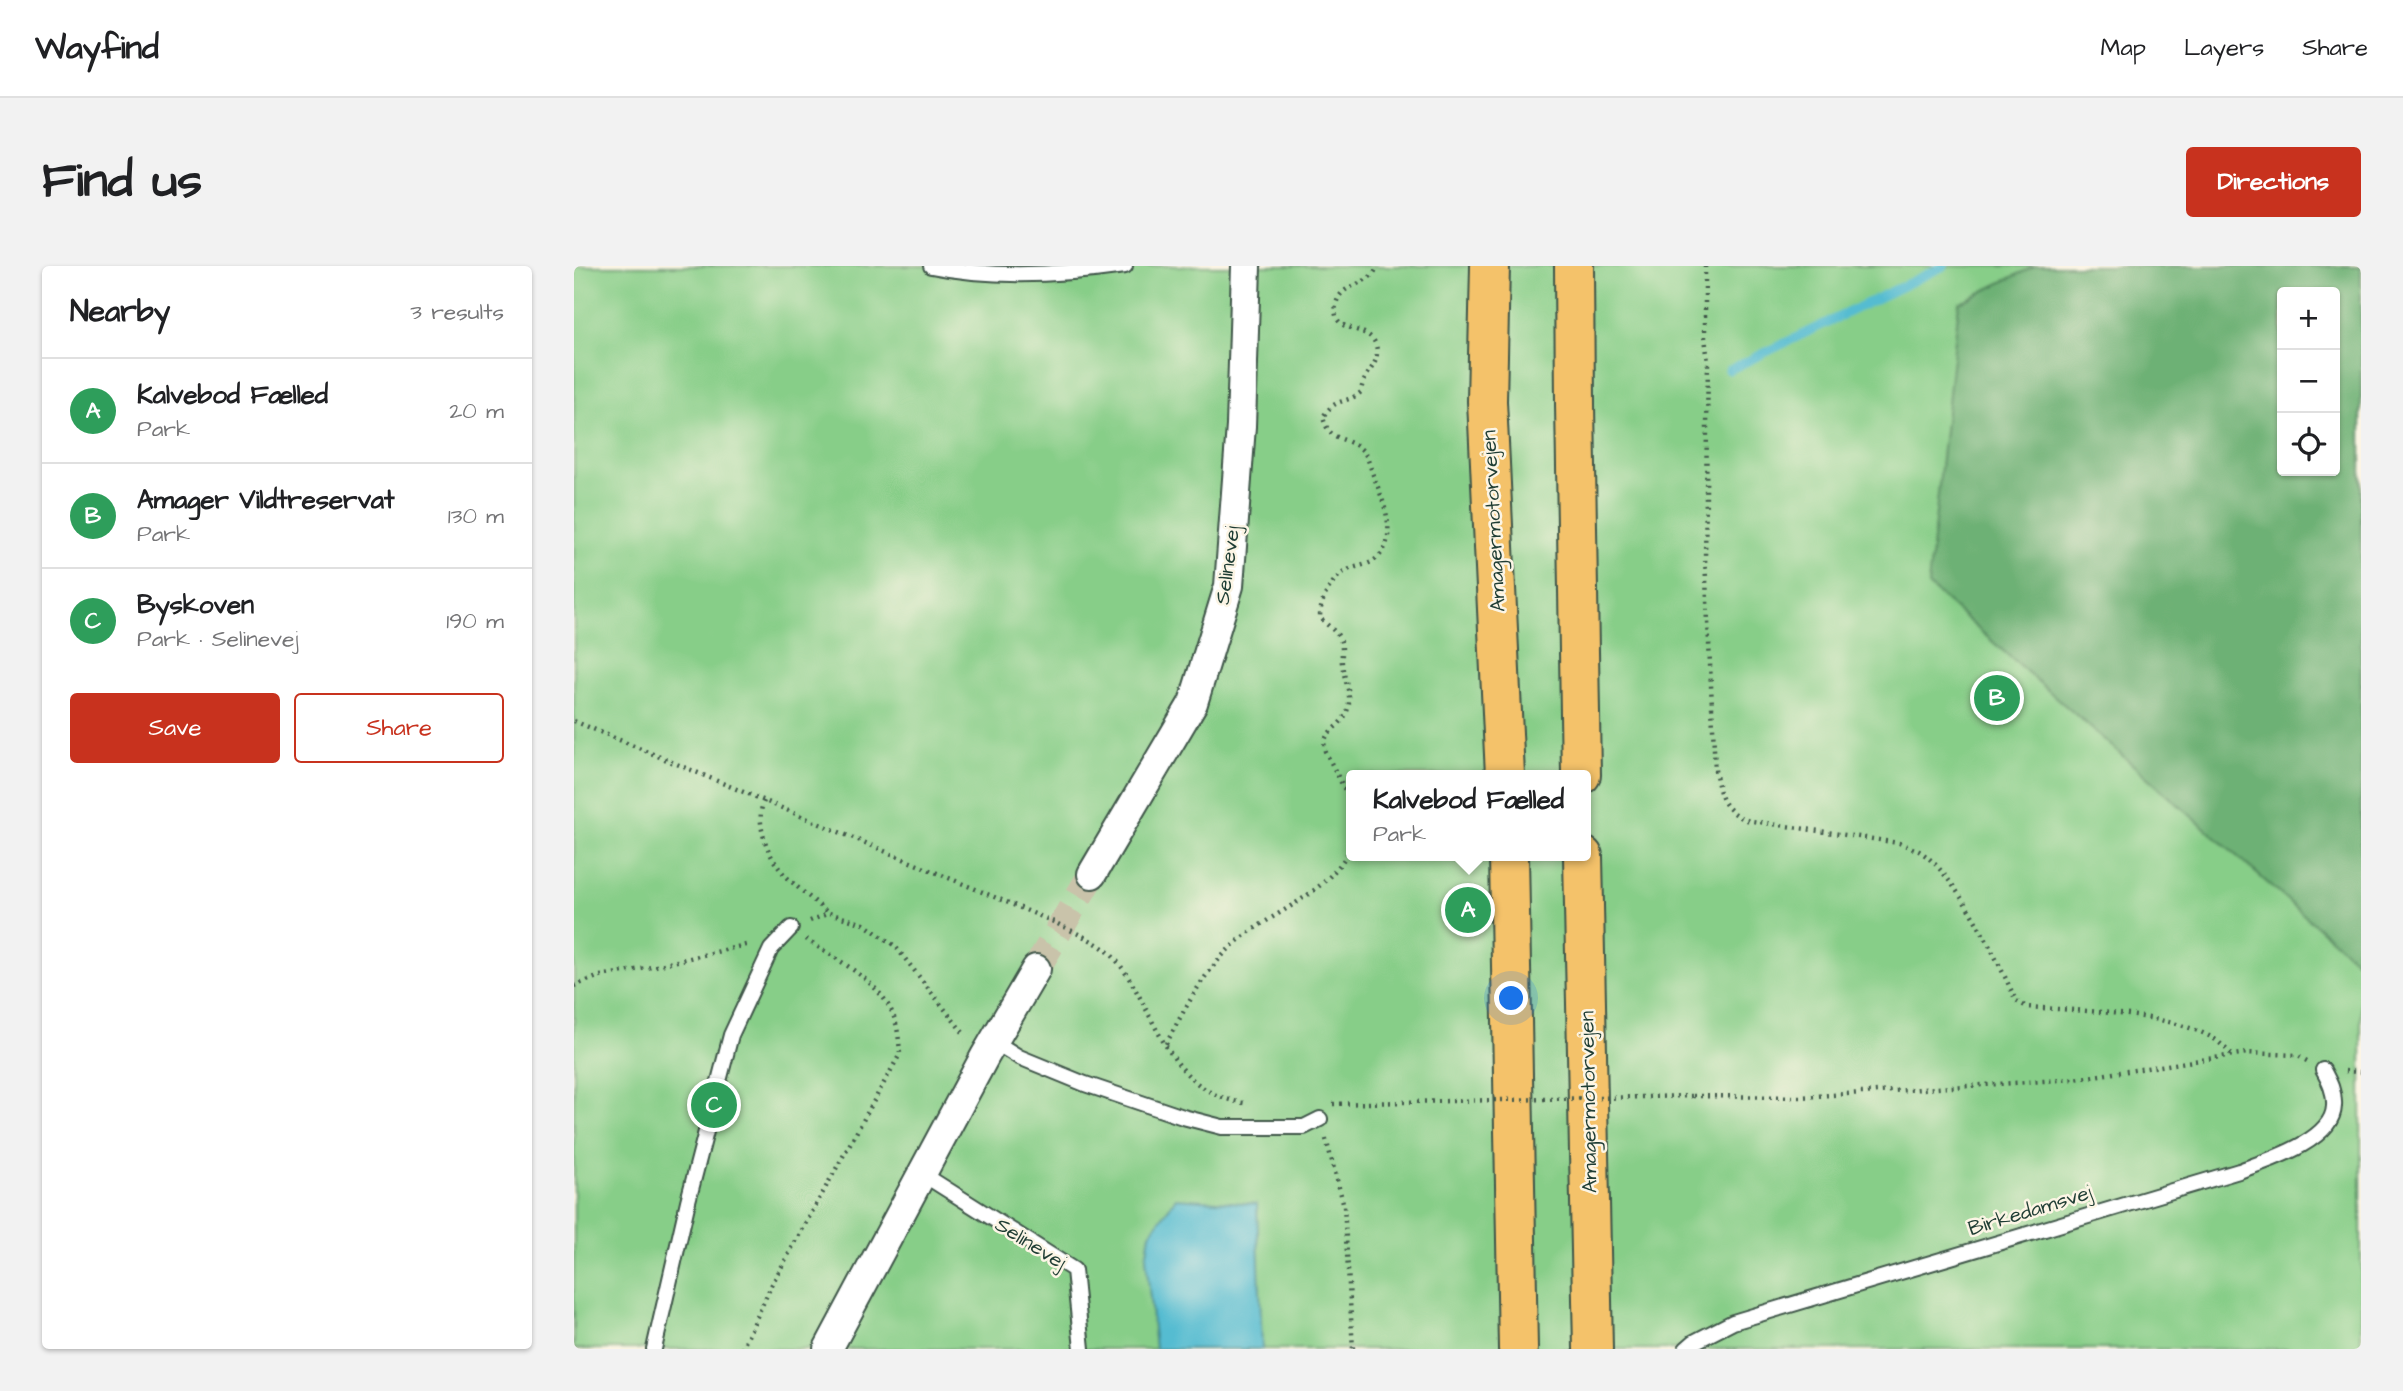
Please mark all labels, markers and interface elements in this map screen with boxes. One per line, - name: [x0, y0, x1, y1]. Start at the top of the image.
- text: Wayfind: [35, 25, 159, 71]
- text: Map: [2101, 31, 2146, 65]
- text: Layers: [2184, 31, 2264, 65]
- text: Share: [2302, 31, 2368, 65]
- button: Directions: [2186, 147, 2361, 217]
- text: Find us: [42, 148, 202, 216]
- map controls: [2277, 287, 2340, 476]
- button: +: [2277, 287, 2340, 350]
- text: Nearby: [70, 291, 170, 333]
- text: 3 results: [410, 296, 504, 328]
- button: −: [2277, 350, 2340, 413]
- text: Kalvebod Fælled: [137, 377, 328, 413]
- text: A: [86, 395, 100, 427]
- text: 20 m: [449, 395, 504, 427]
- text: Park: [137, 413, 190, 445]
- button: locate: [2277, 413, 2340, 476]
- street label: Amagermotorvejen: [1474, 429, 1515, 613]
- text: Amager Vildtreservat: [137, 482, 395, 518]
- text: B: [85, 500, 101, 532]
- text: 130 m: [448, 500, 504, 532]
- text: Park: [137, 518, 190, 550]
- street label: Selinevej: [1208, 524, 1247, 606]
- text: Byskoven: [137, 587, 254, 623]
- text: C: [85, 605, 101, 637]
- text: 190 m: [446, 605, 504, 637]
- text: Park · Selinevej: [137, 623, 299, 655]
- pin: B: [1974, 672, 2020, 724]
- button: Save: [70, 693, 280, 763]
- button: Share: [294, 693, 504, 763]
- popup: [1346, 770, 1591, 861]
- text: Kalvebod Fælled: [1373, 782, 1564, 818]
- text: Park: [1373, 818, 1426, 850]
- pin: A: [1445, 884, 1491, 936]
- your location: [1494, 981, 1528, 1015]
- street label: Amagermotorvejen: [1572, 1011, 1607, 1193]
- pin: C: [691, 1079, 737, 1131]
- street label: Birkedamsvej: [1965, 1178, 2096, 1243]
- street label: Selinevej: [989, 1210, 1072, 1277]

